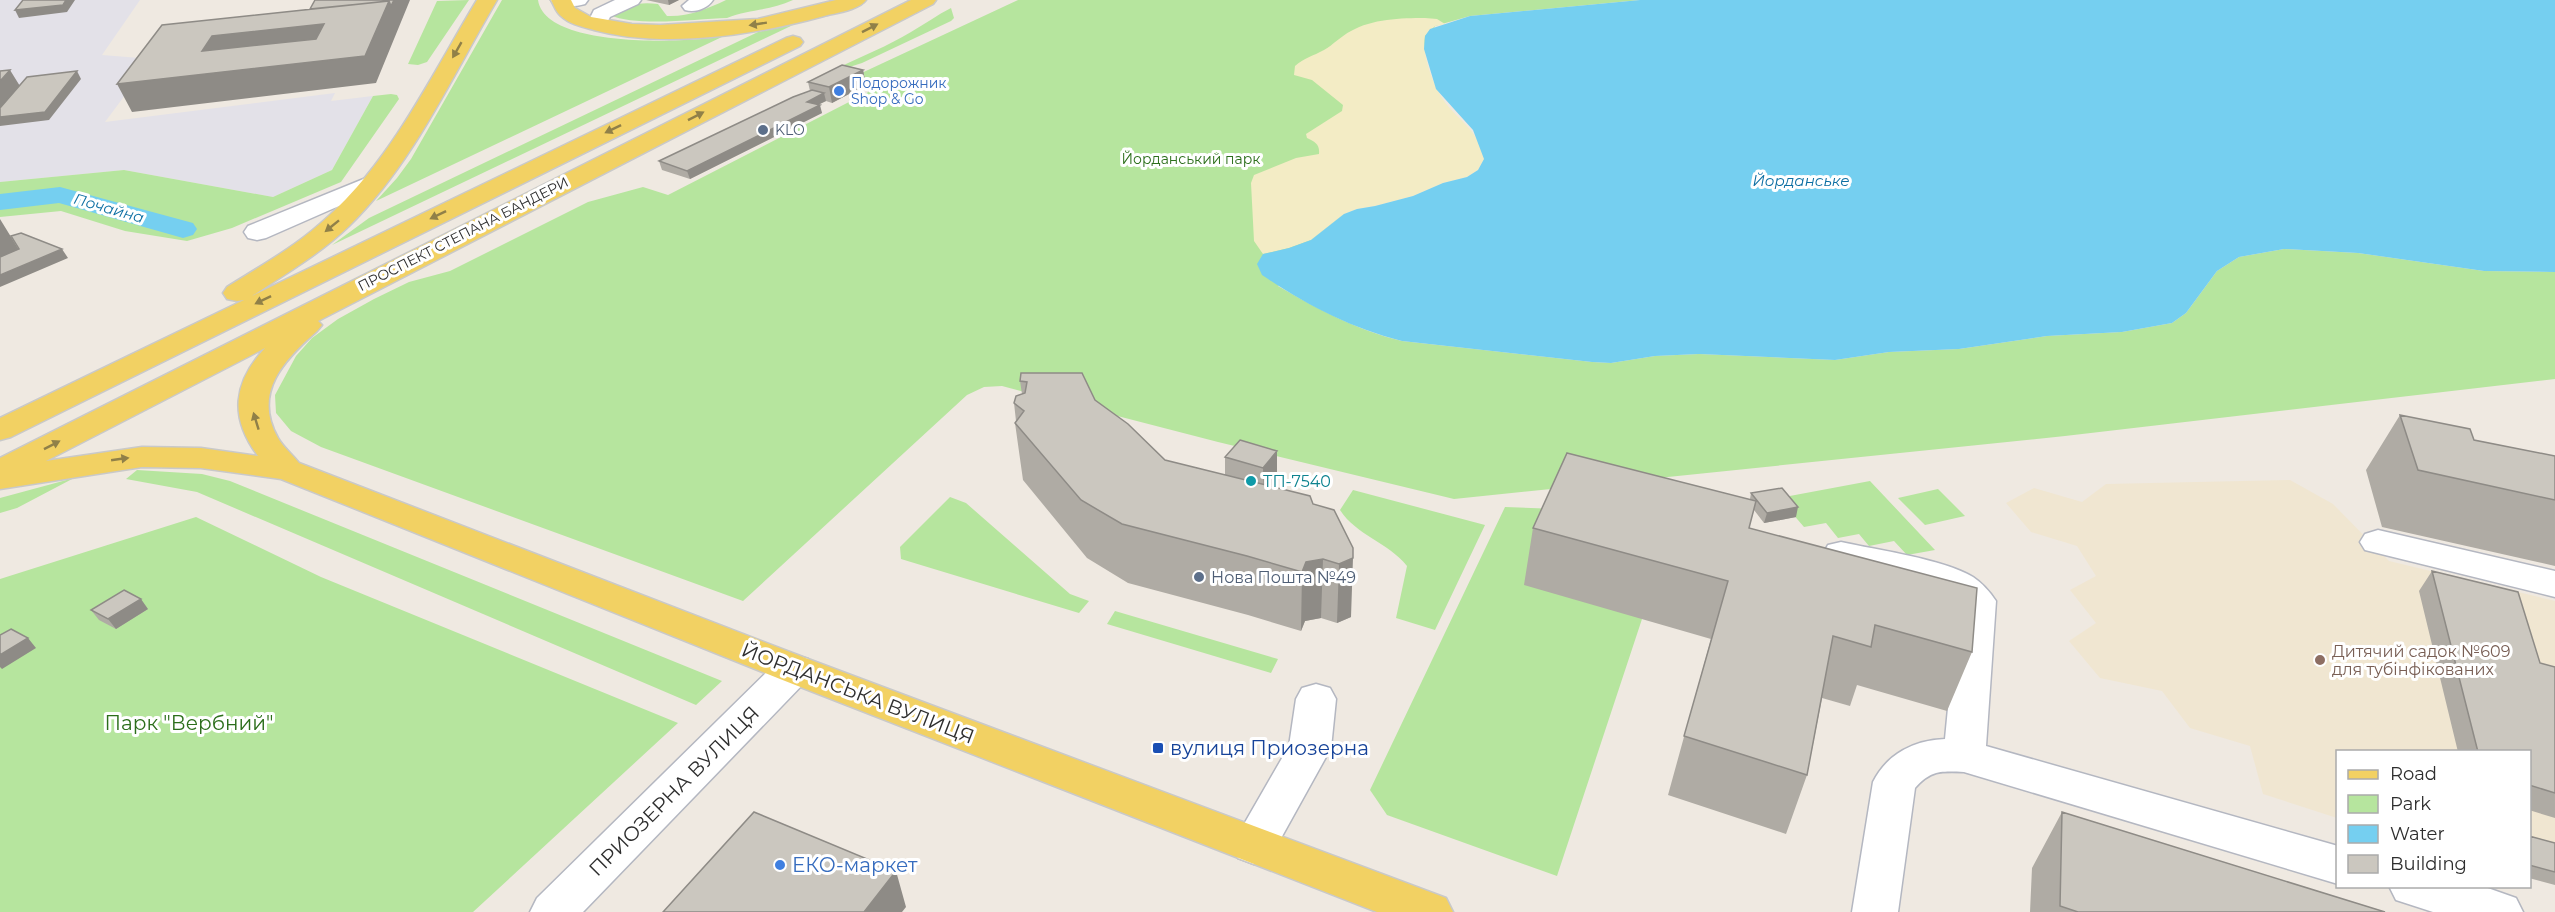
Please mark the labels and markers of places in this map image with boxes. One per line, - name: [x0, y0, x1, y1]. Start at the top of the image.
- place label: Подорожник Shop & Go: [851, 74, 946, 108]
- marker: Подорожник Shop & Go: [832, 84, 846, 98]
- place label: KLO: [775, 121, 805, 139]
- marker: KLO: [756, 123, 770, 137]
- place label: ТП-7540: [1263, 472, 1331, 491]
- marker: ТП-7540: [1244, 474, 1258, 488]
- place label: Нова Пошта №49: [1211, 568, 1356, 587]
- marker: Нова Пошта №49: [1192, 570, 1206, 584]
- place label: Дитячий садок №609 для тубінфікованих: [2332, 642, 2510, 679]
- marker: Дитячий садок №609 для тубінфікованих: [2313, 653, 2327, 667]
- place label: вулиця Приозерна: [1170, 736, 1369, 760]
- marker: вулиця Приозерна: [1151, 741, 1165, 755]
- place label: ЕКО-маркет: [792, 853, 918, 877]
- marker: ЕКО-маркет: [773, 858, 787, 872]

